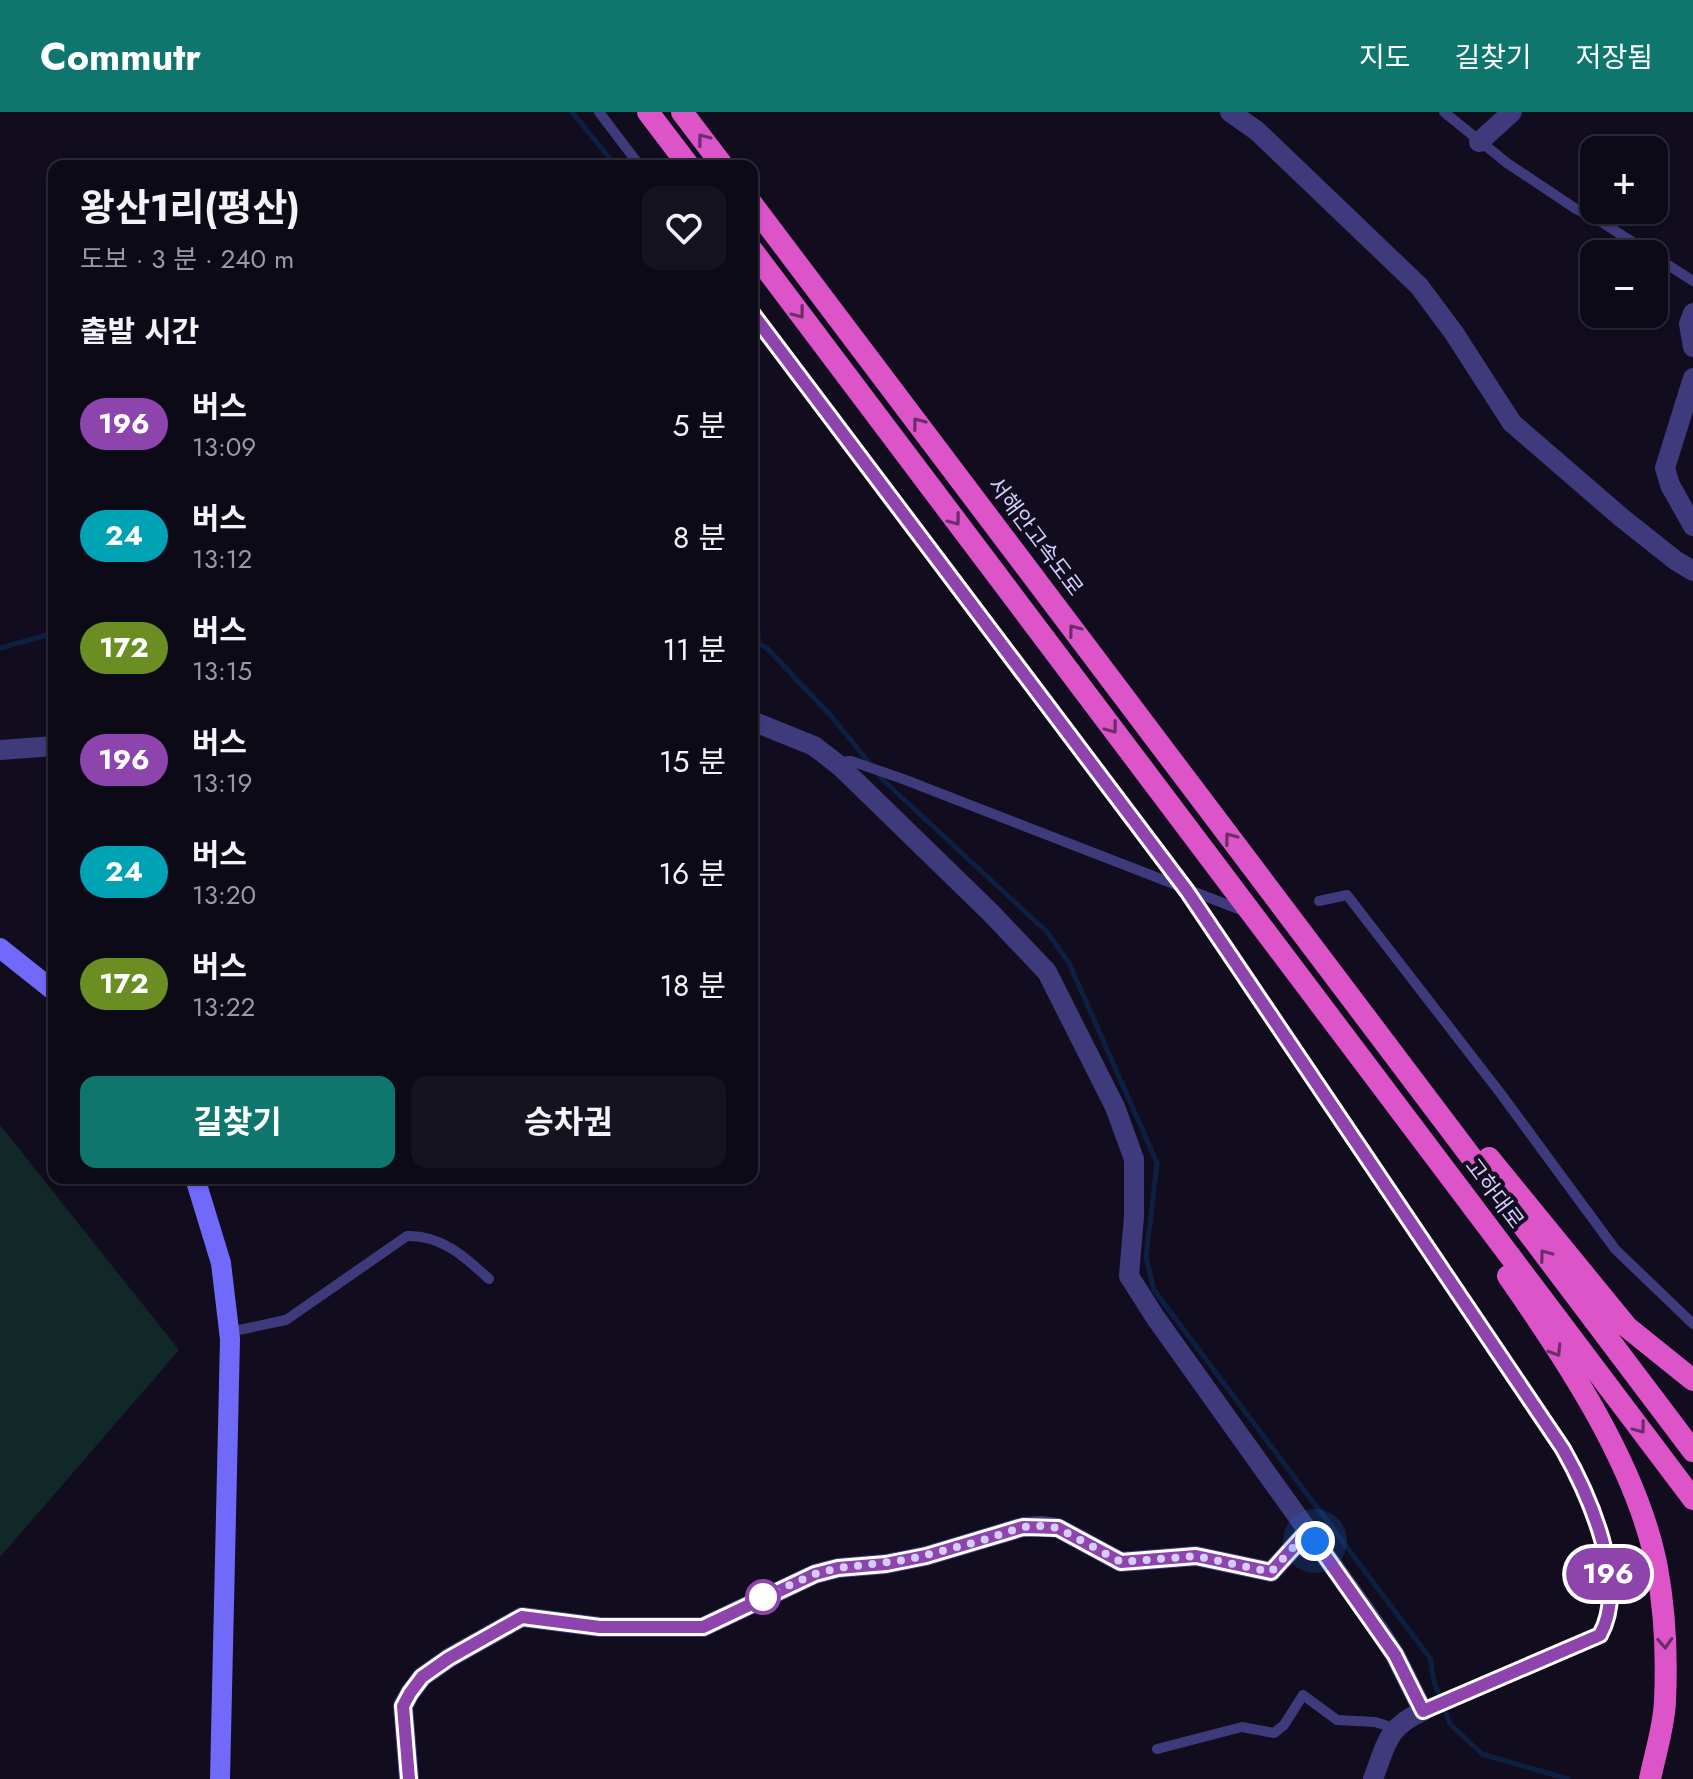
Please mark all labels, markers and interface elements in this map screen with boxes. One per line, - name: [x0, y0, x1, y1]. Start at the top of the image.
- text: Commutr: [40, 29, 201, 84]
- text: 지도: [1359, 37, 1410, 78]
- text: 길찾기: [1454, 37, 1532, 78]
- text: 저장됨: [1576, 37, 1653, 78]
- one-way arrow: [698, 133, 712, 148]
- map controls: [1580, 136, 1668, 328]
- button: +: [1580, 136, 1668, 224]
- text: 왕산1리(평산): [80, 180, 300, 235]
- button: heart: [642, 186, 726, 270]
- text: 도보 · 3 분 · 240 m: [80, 240, 294, 278]
- button: −: [1580, 240, 1668, 328]
- one-way arrow: [789, 304, 803, 318]
- text: 출발 시간: [80, 310, 199, 353]
- text: 버스: [192, 385, 247, 428]
- text: 196: [98, 403, 150, 444]
- text: 5 분: [672, 404, 726, 447]
- one-way arrow: [913, 417, 927, 431]
- text: 13:09: [192, 428, 256, 466]
- street label: 서해안고속도로: [981, 470, 1091, 602]
- text: 버스: [192, 497, 247, 540]
- one-way arrow: [946, 512, 960, 526]
- text: 24: [105, 515, 143, 556]
- text: 8 분: [673, 516, 726, 559]
- text: 13:12: [192, 540, 252, 578]
- text: 버스: [192, 609, 247, 652]
- one-way arrow: [1069, 625, 1084, 639]
- text: 172: [99, 627, 149, 668]
- text: 11 분: [662, 628, 726, 671]
- text: 13:15: [192, 652, 252, 690]
- one-way arrow: [1102, 719, 1116, 734]
- text: 버스: [192, 721, 247, 764]
- text: 196: [98, 739, 150, 780]
- text: 15 분: [659, 740, 726, 783]
- text: 13:19: [192, 764, 252, 802]
- one-way arrow: [1226, 832, 1240, 847]
- text: 버스: [192, 833, 247, 876]
- text: 24: [105, 851, 143, 892]
- text: 16 분: [659, 852, 726, 895]
- text: 13:20: [192, 876, 256, 914]
- text: 버스: [192, 945, 247, 988]
- text: 172: [99, 963, 149, 1004]
- text: 18 분: [660, 964, 726, 1007]
- text: 13:22: [192, 988, 255, 1026]
- button: 길찾기: [80, 1076, 395, 1168]
- button: 승차권: [411, 1076, 726, 1168]
- street label: 고하대로: [1458, 1151, 1532, 1235]
- one-way arrow: [1540, 1249, 1554, 1264]
- one-way arrow: [1546, 1342, 1562, 1357]
- one-way arrow: [1631, 1420, 1645, 1434]
- your location: [1295, 1521, 1335, 1561]
- line badge: 196: [1562, 1548, 1654, 1600]
- text: 196: [1582, 1553, 1634, 1594]
- unlabelled marker: [746, 1580, 780, 1614]
- one-way arrow: [1656, 1637, 1673, 1650]

